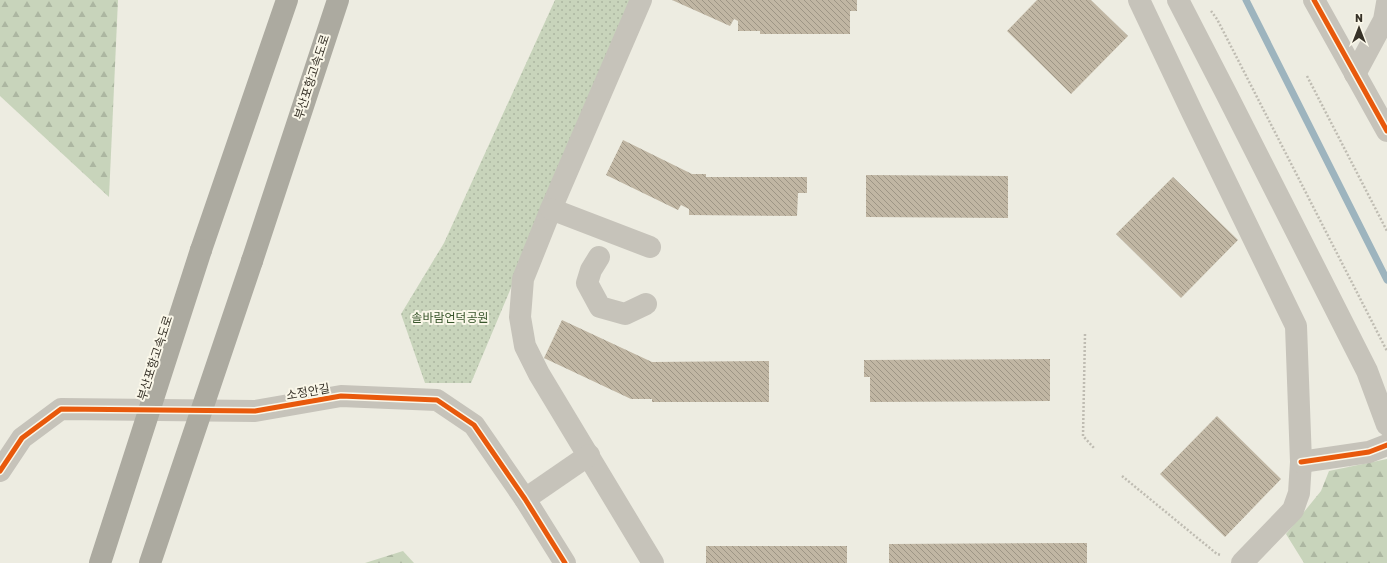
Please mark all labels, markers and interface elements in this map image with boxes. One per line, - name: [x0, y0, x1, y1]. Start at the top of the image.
- north arrow: [1339, 8, 1379, 48]
- text: N: [1355, 12, 1363, 25]
- street label: 부산포항고속도로: [292, 33, 332, 121]
- park label: 솔바람언덕공원: [411, 311, 489, 325]
- street label: 부산포항고속도로: [135, 314, 175, 402]
- street label: 소정안길: [285, 381, 331, 403]

